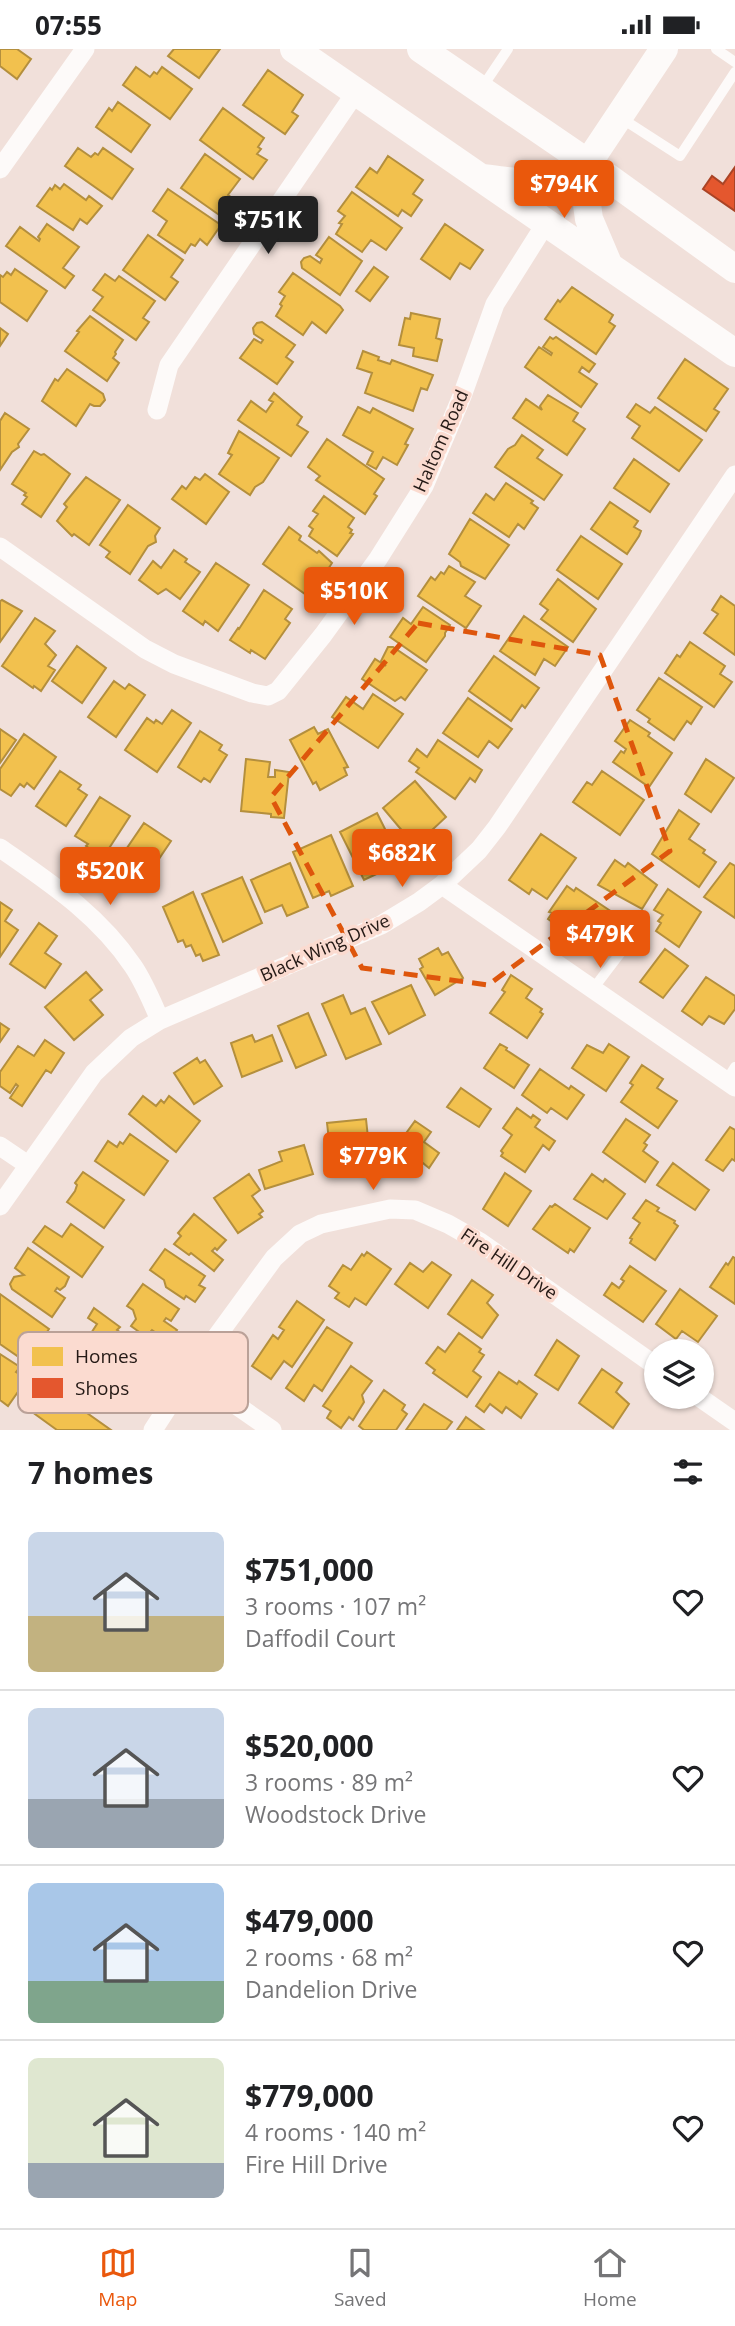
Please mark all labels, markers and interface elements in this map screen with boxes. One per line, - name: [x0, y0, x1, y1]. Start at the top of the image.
- text: 07:55: [35, 7, 102, 43]
- pin: $794K: [515, 160, 613, 220]
- text: $794K: [530, 167, 598, 199]
- pin: $751K: [219, 197, 317, 256]
- text: $751K: [234, 203, 302, 235]
- street label: Haltom Road: [407, 386, 473, 495]
- pin: $510K: [305, 567, 403, 627]
- text: $510K: [320, 574, 388, 606]
- pin: $682K: [353, 829, 451, 889]
- text: $682K: [368, 836, 436, 868]
- pin: $520K: [61, 847, 159, 907]
- text: $520K: [76, 854, 144, 886]
- street label: Black Wing Drive: [256, 908, 393, 986]
- pin: $479K: [551, 911, 649, 970]
- text: $479K: [566, 917, 634, 949]
- pin: $779K: [324, 1133, 422, 1192]
- text: $779K: [339, 1139, 407, 1171]
- street label: Fire Hill Drive: [457, 1222, 563, 1304]
- legend: [18, 1332, 248, 1413]
- map controls: [644, 1339, 714, 1409]
- button: layers: [644, 1339, 714, 1409]
- text: Homes: [75, 1343, 138, 1369]
- text: Shops: [75, 1375, 129, 1401]
- text: 7 homes: [28, 1452, 153, 1493]
- icon: filters: [669, 1453, 707, 1491]
- text: $751,000: [245, 1549, 374, 1590]
- icon: home: [84, 1560, 168, 1644]
- icon: heart: [669, 1583, 707, 1621]
- text: 3 rooms · 107 m²: [245, 1590, 426, 1622]
- text: Daffodil Court: [245, 1622, 395, 1654]
- text: $520,000: [245, 1725, 374, 1766]
- icon: home: [84, 1736, 168, 1820]
- icon: heart: [669, 1759, 707, 1797]
- text: 3 rooms · 89 m²: [245, 1766, 413, 1798]
- text: Woodstock Drive: [245, 1798, 426, 1830]
- text: $479,000: [245, 1900, 374, 1941]
- icon: home: [84, 1911, 168, 1995]
- icon: heart: [669, 1934, 707, 1972]
- text: 2 rooms · 68 m²: [245, 1941, 413, 1973]
- text: Dandelion Drive: [245, 1973, 417, 2005]
- text: $779,000: [245, 2075, 374, 2116]
- icon: home: [84, 2086, 168, 2170]
- icon: heart: [669, 2109, 707, 2147]
- text: 4 rooms · 140 m²: [245, 2116, 426, 2148]
- text: Fire Hill Drive: [245, 2148, 388, 2180]
- tab: Map: [98, 2244, 137, 2312]
- tab: Saved: [334, 2244, 387, 2312]
- tab: Home: [583, 2244, 637, 2312]

